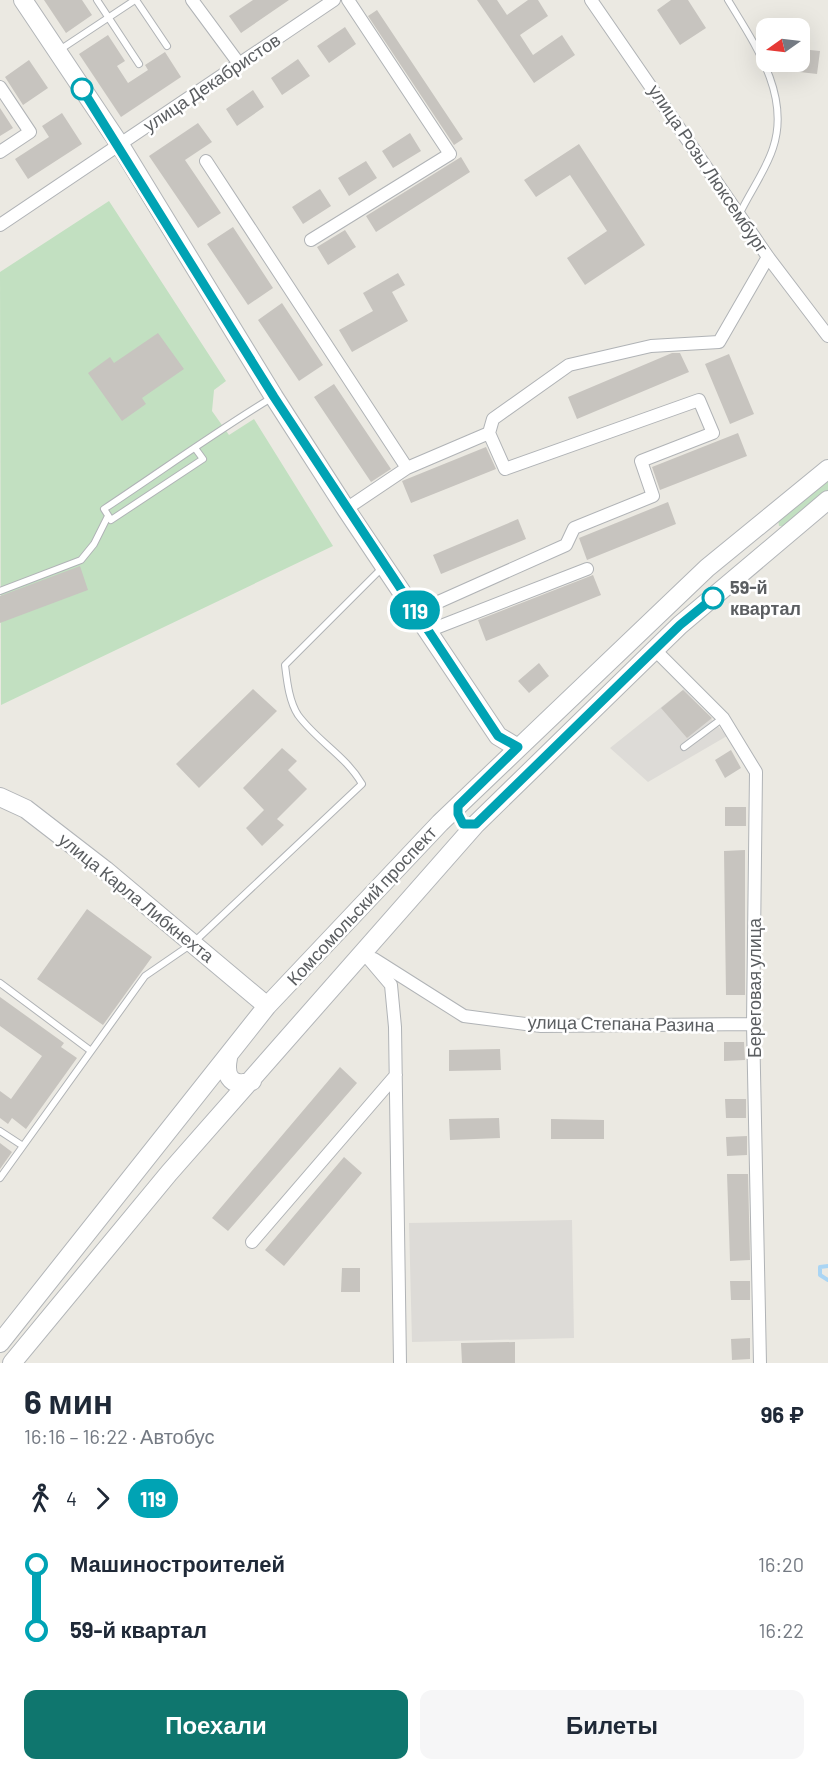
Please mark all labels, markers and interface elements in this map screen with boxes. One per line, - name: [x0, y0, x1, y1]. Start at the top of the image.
- north arrow: [756, 18, 810, 72]
- map controls: [756, 18, 810, 72]
- street label: улица Декабристов: [139, 28, 284, 136]
- unlabelled marker: [71, 78, 93, 100]
- street label: улица Розы Люксембург: [644, 80, 774, 257]
- place label: 59-й квартал: [730, 576, 801, 619]
- marker: 59-й квартал: [702, 587, 724, 609]
- line badge: 119: [380, 590, 450, 630]
- text: 119: [402, 598, 428, 623]
- street label: Комсомольский проспект: [282, 821, 441, 989]
- street label: улица Карла Либкнехта: [54, 828, 220, 967]
- street label: Береговая улица: [743, 917, 765, 1058]
- street label: улица Степана Разина: [527, 1010, 716, 1036]
- text: 6 мин: [24, 1381, 113, 1421]
- text: 96 ₽: [761, 1401, 804, 1427]
- text: 16:16 – 16:22 · Автобус: [24, 1424, 214, 1448]
- icon: walk: [24, 1482, 57, 1515]
- icon: forward: [86, 1482, 119, 1515]
- text: 4: [66, 1486, 77, 1510]
- text: 119: [140, 1486, 166, 1511]
- text: Машиностроителей: [70, 1550, 285, 1576]
- text: 16:20: [758, 1552, 804, 1576]
- text: 59-й квартал: [70, 1616, 207, 1642]
- text: 16:22: [758, 1618, 804, 1642]
- button: Поехали: [24, 1690, 408, 1759]
- button: Билеты: [420, 1690, 804, 1759]

